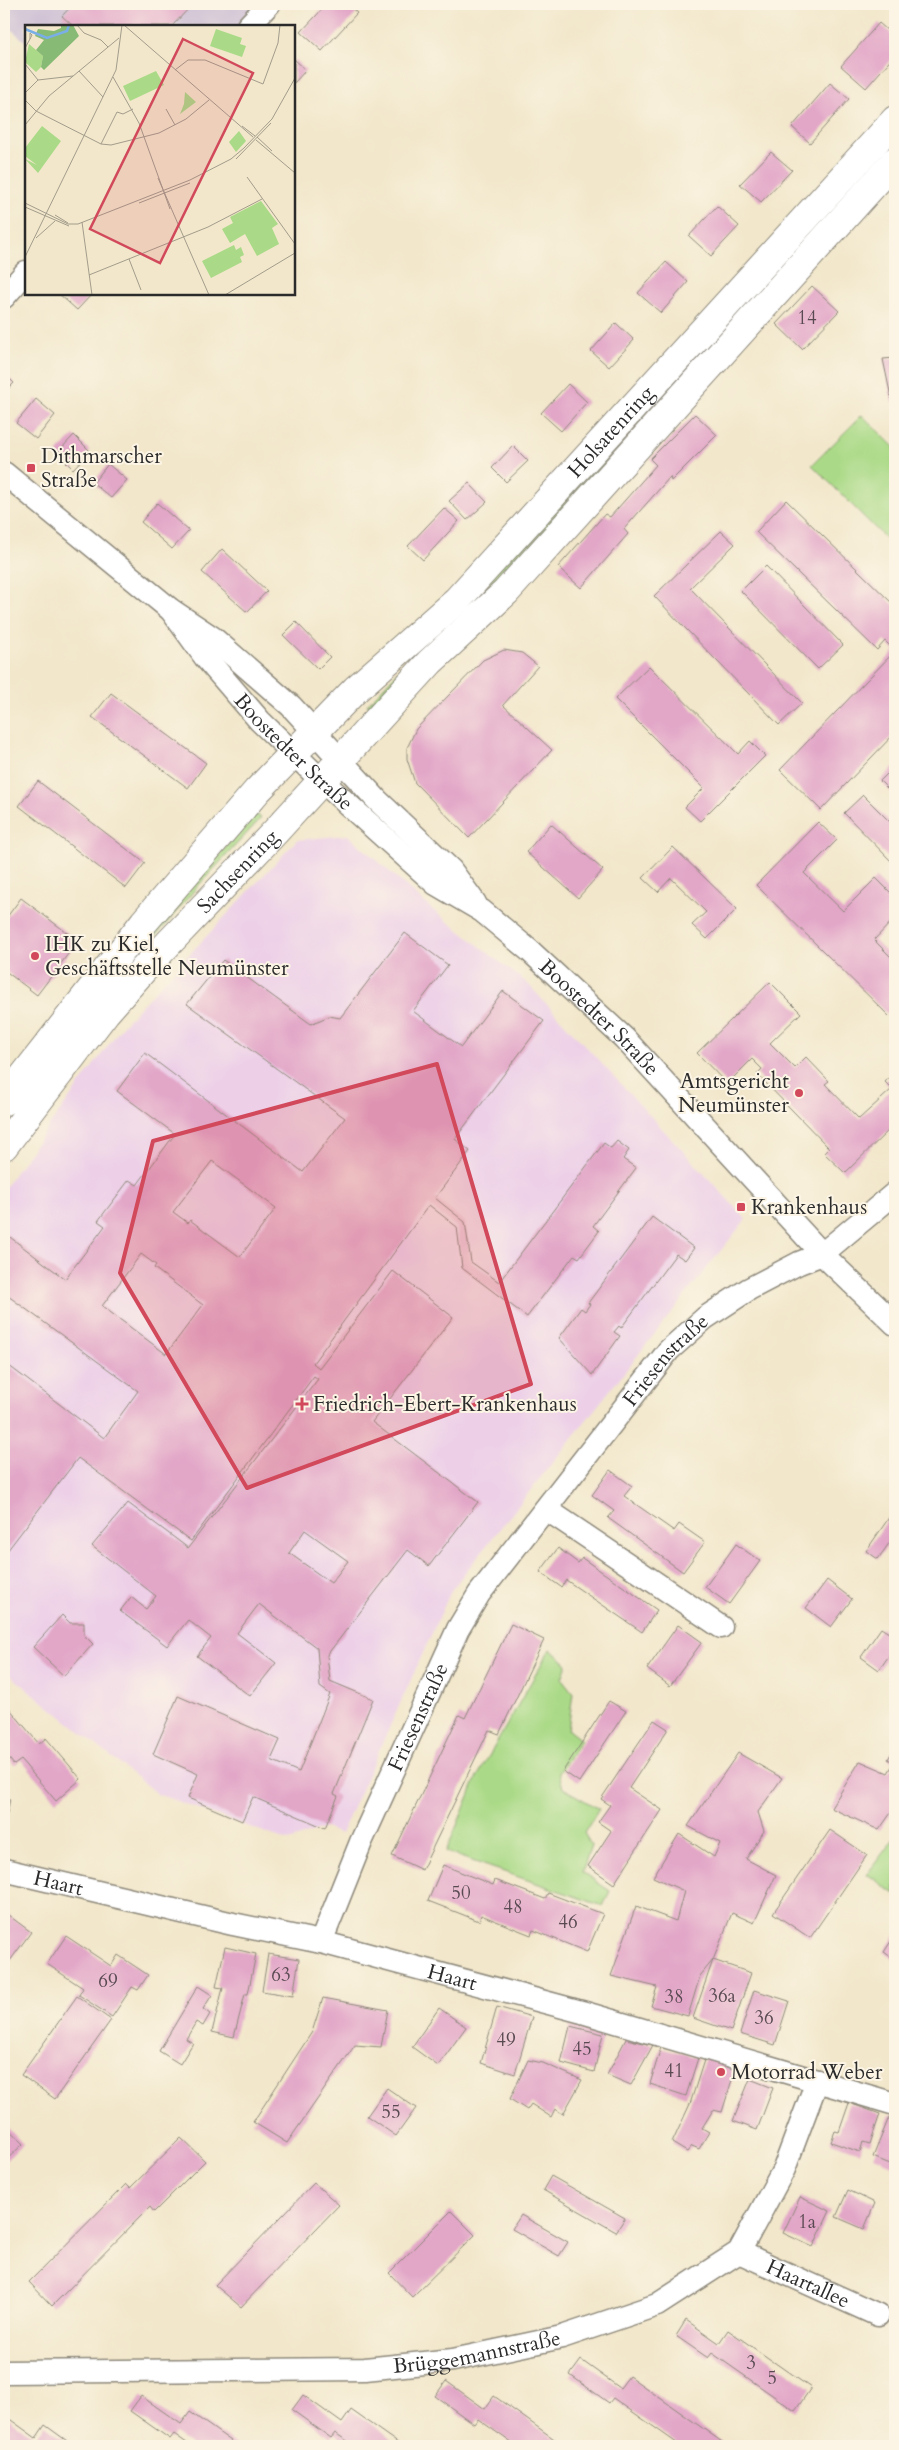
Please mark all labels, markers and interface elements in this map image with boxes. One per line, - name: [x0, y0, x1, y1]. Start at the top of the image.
- inset map: [25, 25, 295, 295]
- house number: 14: [797, 305, 817, 331]
- street label: Holsatenring: [561, 379, 661, 484]
- place label: Dithmarscher Straße: [41, 442, 162, 495]
- marker: Dithmarscher Straße: [25, 462, 37, 474]
- street label: Boostedter Straße: [228, 687, 360, 817]
- street label: Sachsenring: [190, 823, 285, 920]
- place label: IHK zu Kiel, Geschäftsstelle Neumünster: [45, 930, 289, 983]
- marker: IHK zu Kiel, Geschäftsstelle Neumünster: [29, 950, 41, 962]
- street label: Boostedter Straße: [533, 952, 666, 1082]
- place label: Amtsgericht Neumünster: [678, 1067, 789, 1120]
- marker: Amtsgericht Neumünster: [793, 1087, 805, 1099]
- place label: Krankenhaus: [751, 1193, 867, 1222]
- marker: Krankenhaus: [735, 1201, 747, 1213]
- street label: Friesenstraße: [616, 1307, 715, 1412]
- place label: Friedrich-Ebert-Krankenhaus: [313, 1390, 577, 1419]
- marker: Friedrich-Ebert-Krankenhaus: [295, 1397, 309, 1411]
- street label: Friesenstraße: [381, 1658, 455, 1776]
- street label: Haart: [31, 1863, 87, 1903]
- house number: 50: [451, 1880, 471, 1906]
- house number: 48: [503, 1894, 523, 1920]
- house number: 46: [558, 1909, 578, 1935]
- street label: Haart: [424, 1957, 481, 1998]
- house number: 63: [271, 1962, 291, 1988]
- house number: 69: [98, 1968, 118, 1994]
- house number: 36a: [708, 1983, 736, 2009]
- house number: 38: [664, 1984, 684, 2010]
- house number: 36: [754, 2005, 774, 2031]
- house number: 49: [496, 2027, 516, 2053]
- house number: 45: [572, 2036, 592, 2062]
- house number: 41: [664, 2058, 684, 2084]
- place label: Motorrad Weber: [731, 2058, 883, 2087]
- marker: Motorrad Weber: [715, 2066, 727, 2078]
- house number: 55: [381, 2099, 401, 2125]
- house number: 1a: [798, 2209, 816, 2235]
- street label: Haartallee: [762, 2252, 855, 2315]
- street label: Brüggemannstraße: [391, 2323, 563, 2381]
- house number: 3: [746, 2350, 756, 2376]
- house number: 5: [767, 2365, 777, 2391]

